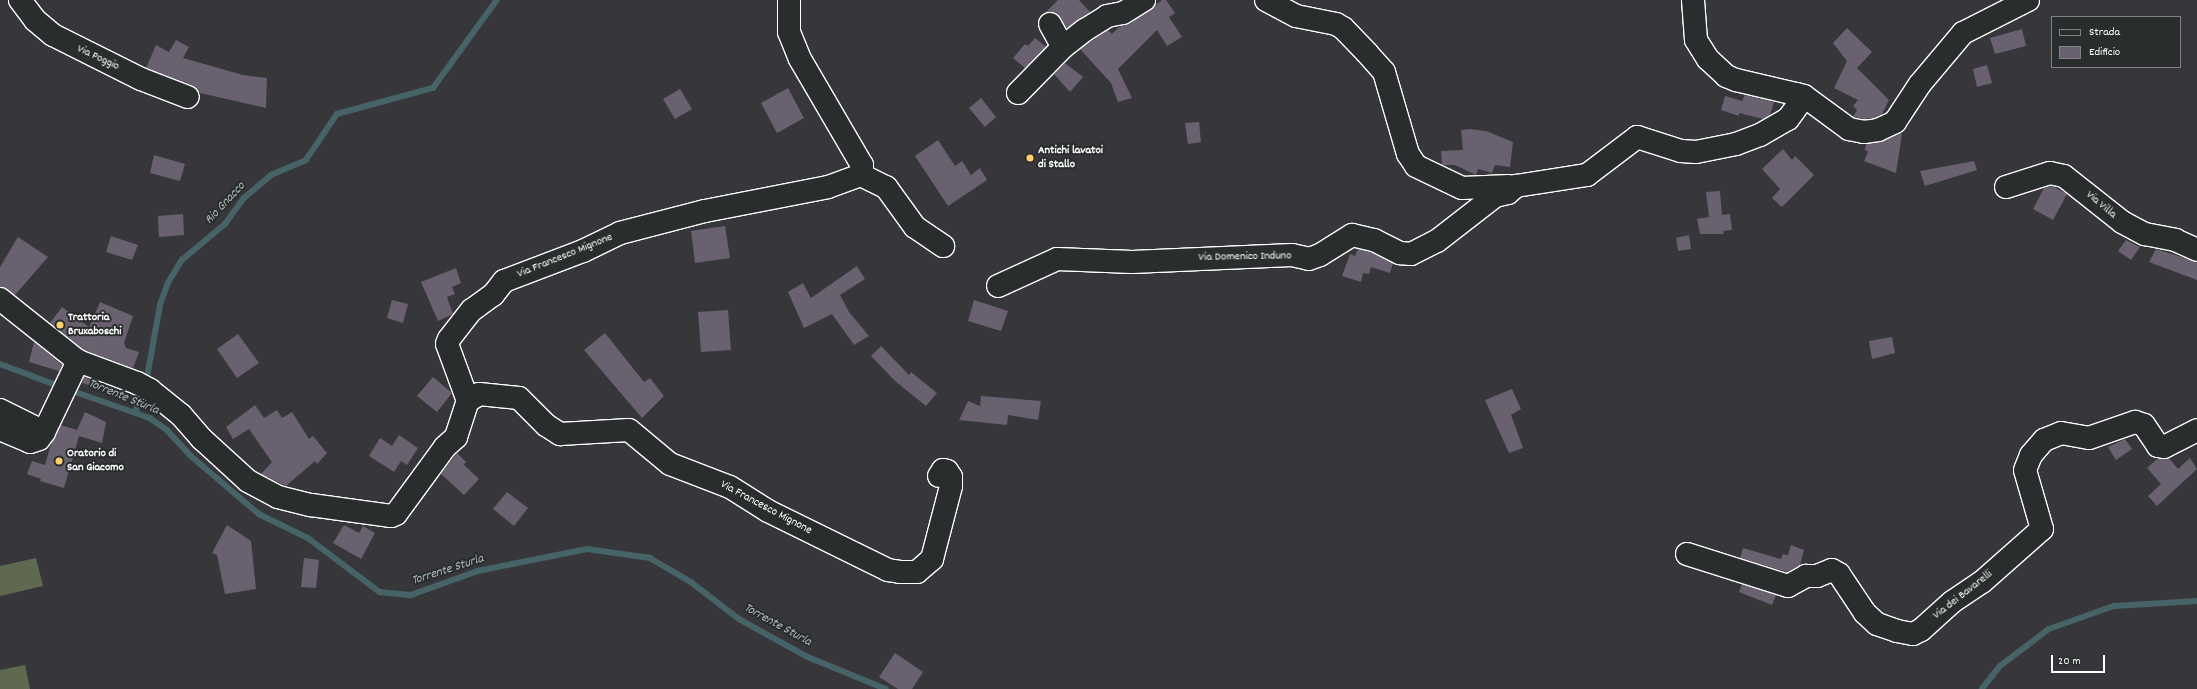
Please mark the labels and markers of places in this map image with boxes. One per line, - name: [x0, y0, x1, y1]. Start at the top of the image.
- place label: Antichi lavatoi di Stallo: [1038, 144, 1103, 172]
- marker: Antichi lavatoi di Stallo: [1025, 153, 1035, 163]
- place label: Trattoria Bruxaboschi: [68, 311, 121, 339]
- marker: Trattoria Bruxaboschi: [55, 320, 65, 330]
- place label: Oratorio di San Giacomo: [67, 447, 124, 475]
- marker: Oratorio di San Giacomo: [54, 456, 64, 466]

